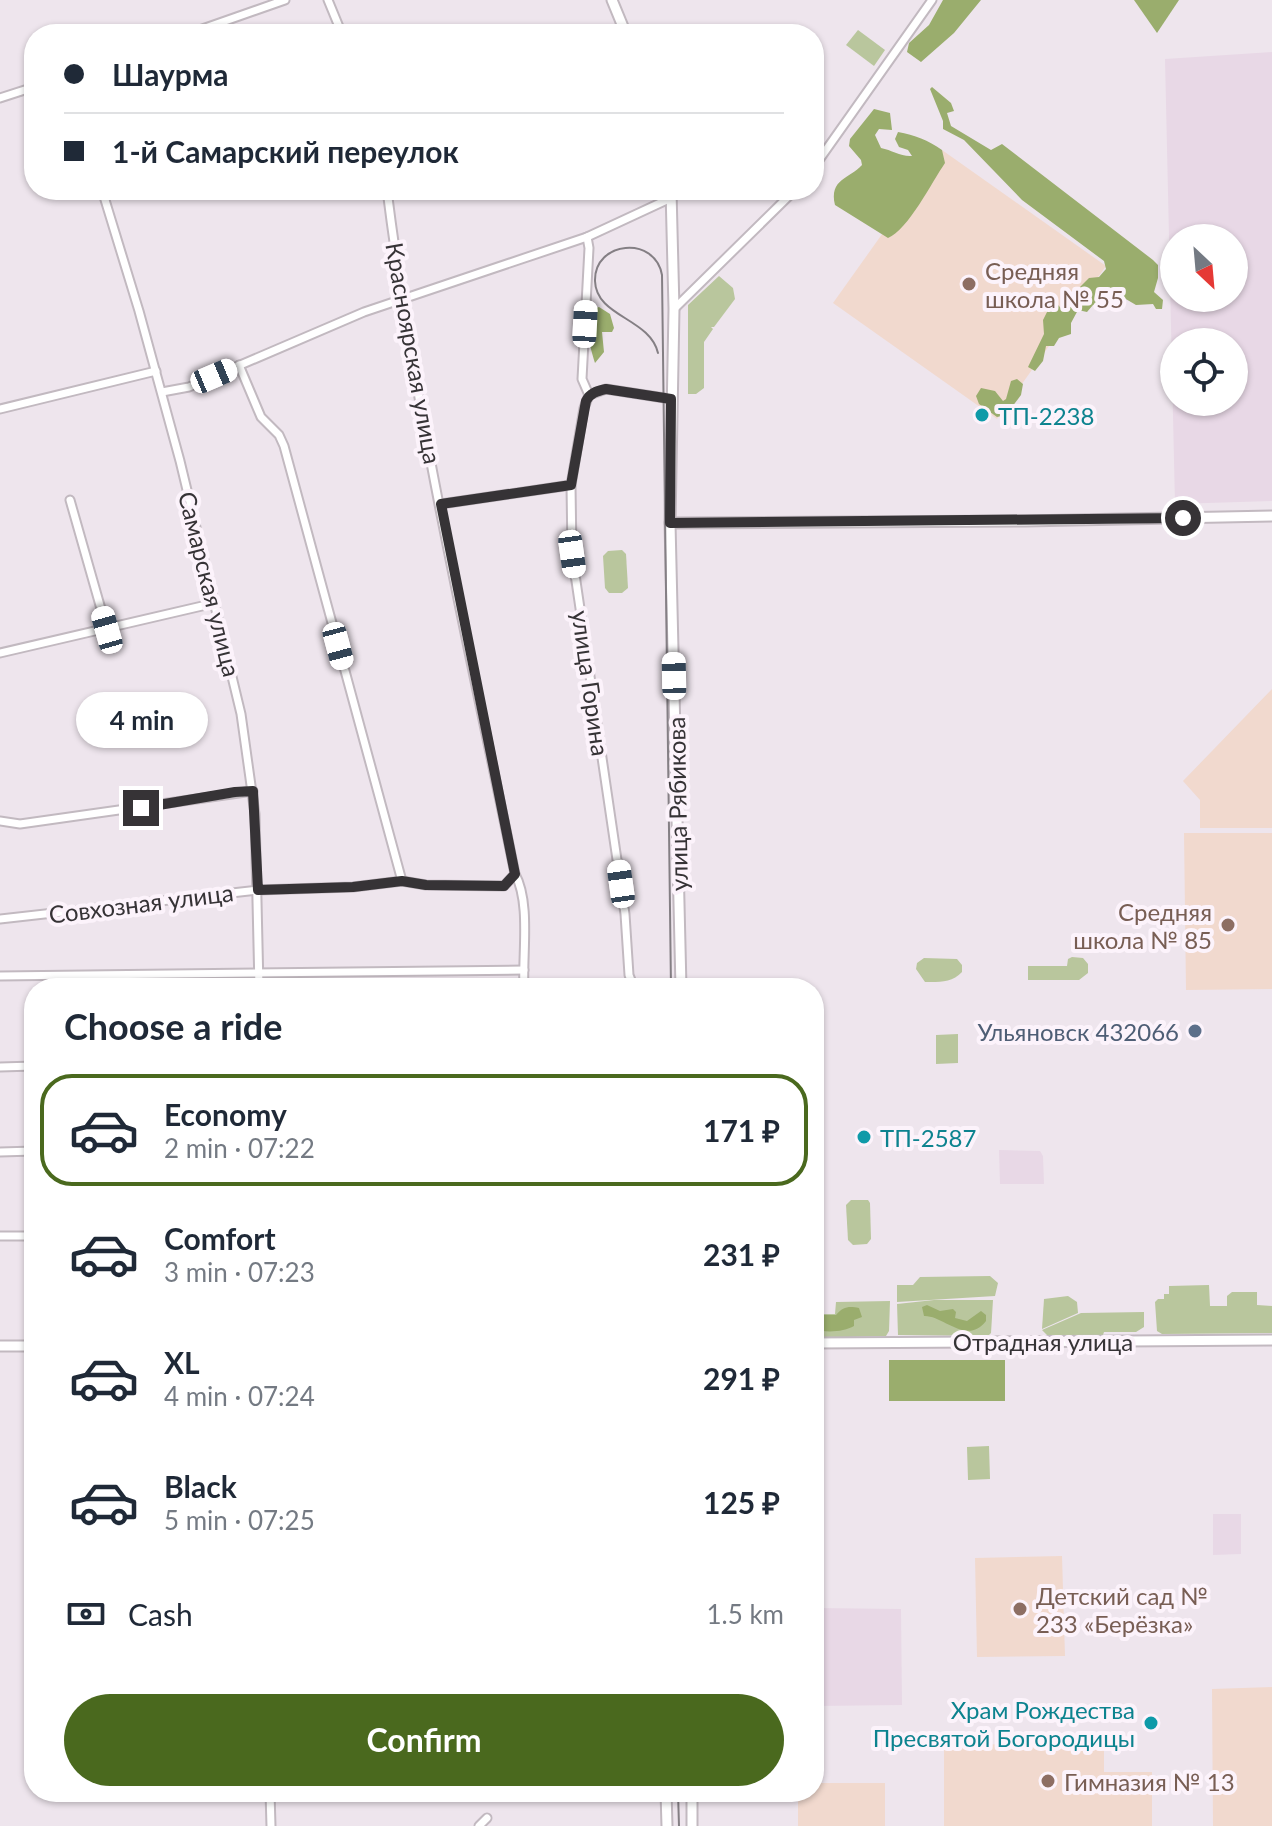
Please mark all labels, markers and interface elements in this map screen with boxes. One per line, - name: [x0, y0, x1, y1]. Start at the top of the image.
- text: Шаурма: [112, 56, 229, 92]
- text: 1-й Самарский переулок: [112, 133, 459, 169]
- north arrow: [1160, 224, 1248, 312]
- map controls: [1160, 224, 1248, 416]
- street label: Красноярская улица: [380, 240, 448, 466]
- place label: Средняя школа № 55: [985, 256, 1124, 313]
- marker: Средняя школа № 55: [960, 275, 978, 293]
- car: [572, 299, 598, 349]
- button: locate: [1160, 328, 1248, 416]
- car: [187, 356, 241, 396]
- place label: ТП-2238: [998, 401, 1094, 430]
- marker: ТП-2238: [973, 406, 991, 424]
- street label: Самарская улица: [173, 489, 247, 679]
- route start: [1165, 500, 1201, 536]
- car: [557, 529, 587, 579]
- car: [89, 604, 125, 656]
- street label: улица Горина: [566, 608, 616, 758]
- car: [320, 620, 356, 672]
- car: [662, 652, 686, 700]
- callout: 4 min: [75, 692, 207, 748]
- text: 4 min: [110, 704, 174, 736]
- street label: улица Рябикова: [661, 716, 693, 892]
- route end: [123, 790, 159, 826]
- car: [606, 859, 636, 909]
- street label: Совхозная улица: [47, 877, 235, 929]
- place label: Средняя школа № 85: [1073, 897, 1212, 954]
- marker: Средняя школа № 85: [1219, 916, 1237, 934]
- text: Choose a ride: [64, 1004, 283, 1048]
- place label: Ульяновск 432066: [977, 1017, 1179, 1046]
- marker: Ульяновск 432066: [1186, 1022, 1204, 1040]
- icon: car: [68, 1094, 140, 1166]
- text: Economy: [164, 1096, 287, 1132]
- text: 171 ₽: [703, 1112, 780, 1148]
- place label: ТП-2587: [880, 1123, 976, 1152]
- marker: ТП-2587: [855, 1128, 873, 1146]
- text: 2 min · 07:22: [164, 1132, 315, 1164]
- icon: car: [68, 1218, 140, 1290]
- text: Comfort: [164, 1220, 276, 1256]
- text: 231 ₽: [703, 1236, 780, 1272]
- text: 3 min · 07:23: [164, 1256, 315, 1288]
- street label: Отрадная улица: [953, 1327, 1133, 1356]
- icon: car: [68, 1342, 140, 1414]
- text: XL: [164, 1344, 200, 1380]
- text: 291 ₽: [703, 1360, 780, 1396]
- text: 4 min · 07:24: [164, 1380, 315, 1412]
- icon: car: [68, 1466, 140, 1538]
- text: Black: [164, 1468, 237, 1504]
- text: 125 ₽: [703, 1484, 780, 1520]
- text: 5 min · 07:25: [164, 1504, 315, 1536]
- place label: Детский сад № 233 «Берёзка»: [1036, 1581, 1208, 1638]
- icon: cash: [64, 1592, 108, 1636]
- text: Cash: [128, 1596, 193, 1632]
- text: 1.5 km: [706, 1598, 784, 1630]
- marker: Детский сад № 233 «Берёзка»: [1011, 1600, 1029, 1618]
- button: Confirm: [64, 1694, 784, 1786]
- place label: Храм Рождества Пресвятой Богородицы: [873, 1695, 1135, 1752]
- marker: Храм Рождества Пресвятой Богородицы: [1142, 1714, 1160, 1732]
- place label: Гимназия № 13: [1064, 1767, 1235, 1796]
- marker: Гимназия № 13: [1039, 1772, 1057, 1790]

